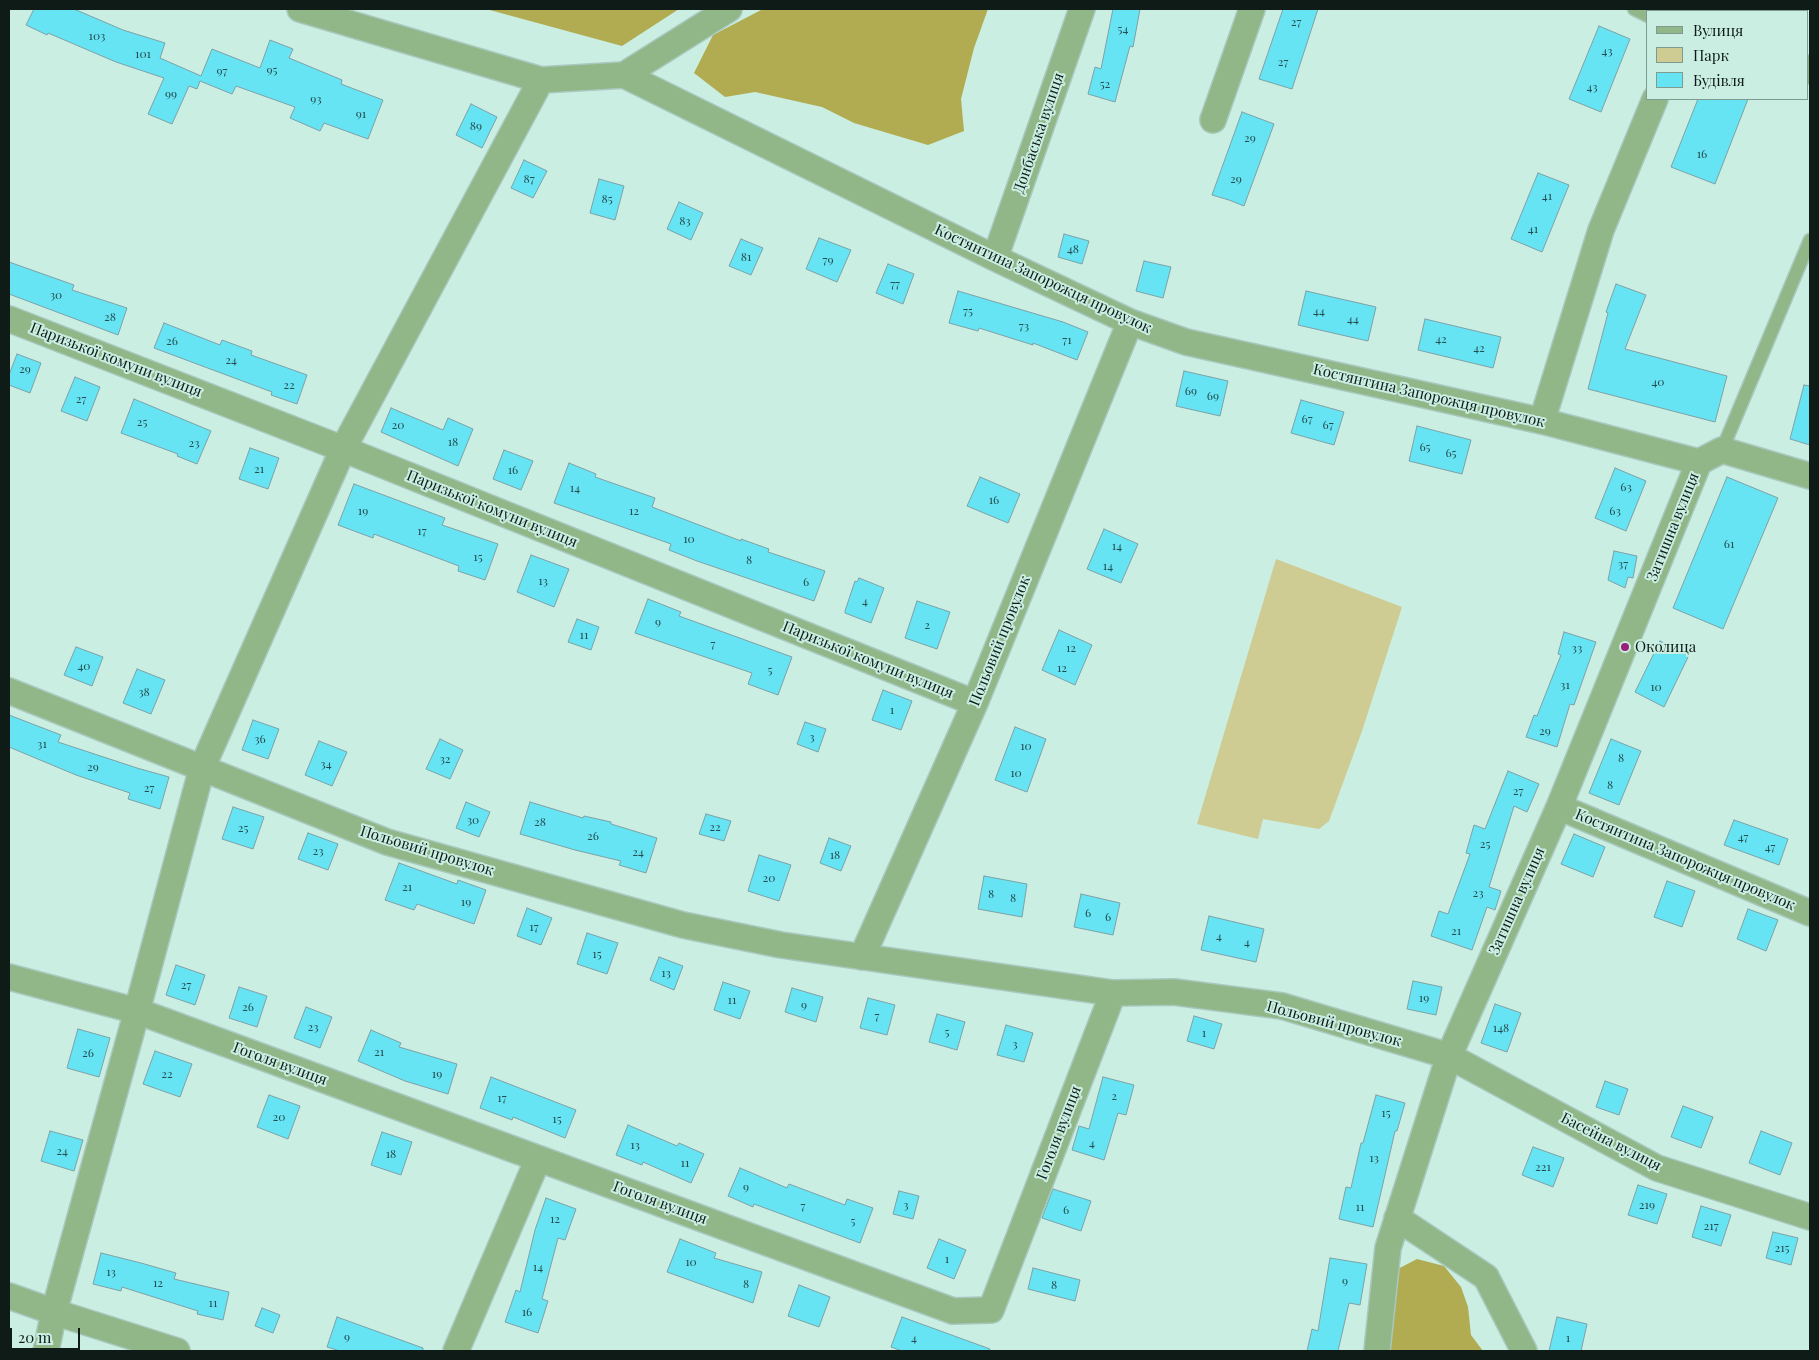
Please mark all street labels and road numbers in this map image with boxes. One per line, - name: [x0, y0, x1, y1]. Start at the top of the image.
- street label: Донбаська вулиця: [1010, 70, 1068, 196]
- street label: Костянтина Запорожця провулок: [932, 221, 1154, 337]
- street label: Паризької комуни вулиця: [28, 319, 204, 401]
- street label: Костянтина Запорожця провулок: [1311, 361, 1547, 431]
- street label: Паризької комуни вулиця: [404, 466, 580, 552]
- street label: Затишна вулиця: [1643, 470, 1703, 584]
- street label: Польовий провулок: [966, 573, 1034, 709]
- street label: Паризької комуни вулиця: [780, 617, 956, 703]
- street label: Костянтина Запорожця провулок: [1572, 805, 1798, 915]
- street label: Польовий провулок: [358, 822, 496, 880]
- street label: Затишна вулиця: [1485, 845, 1549, 957]
- street label: Польовий провулок: [1265, 997, 1403, 1051]
- street label: Гоголя вулиця: [230, 1039, 330, 1089]
- street label: Гоголя вулиця: [1033, 1084, 1085, 1182]
- street label: Басейна вулиця: [1558, 1109, 1664, 1175]
- street label: Гоголя вулиця: [610, 1178, 710, 1228]

